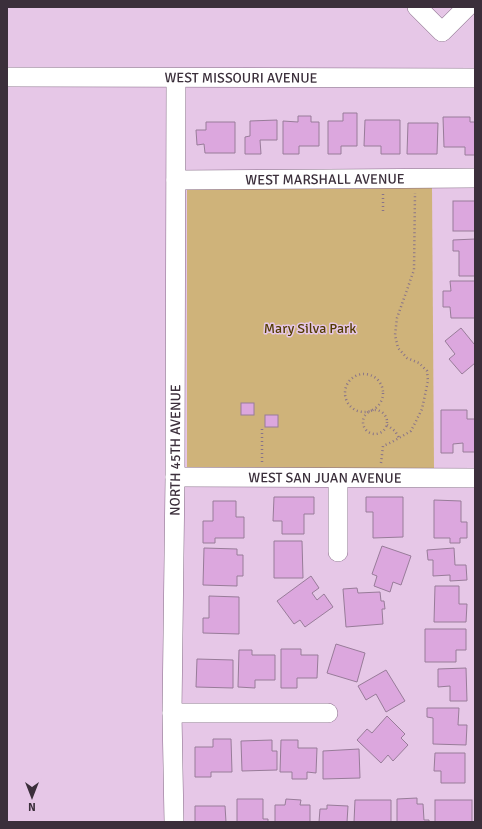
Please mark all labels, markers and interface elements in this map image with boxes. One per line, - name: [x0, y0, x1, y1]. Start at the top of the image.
- street label: WEST MISSOURI AVENUE: [164, 69, 318, 86]
- street label: WEST MARSHALL AVENUE: [245, 170, 405, 188]
- park label: Mary Silva Park: [264, 320, 356, 337]
- street label: NORTH 45TH AVENUE: [166, 384, 184, 516]
- street label: WEST SAN JUAN AVENUE: [248, 469, 402, 486]
- north arrow: [12, 777, 52, 817]
- text: N: [28, 800, 36, 813]

